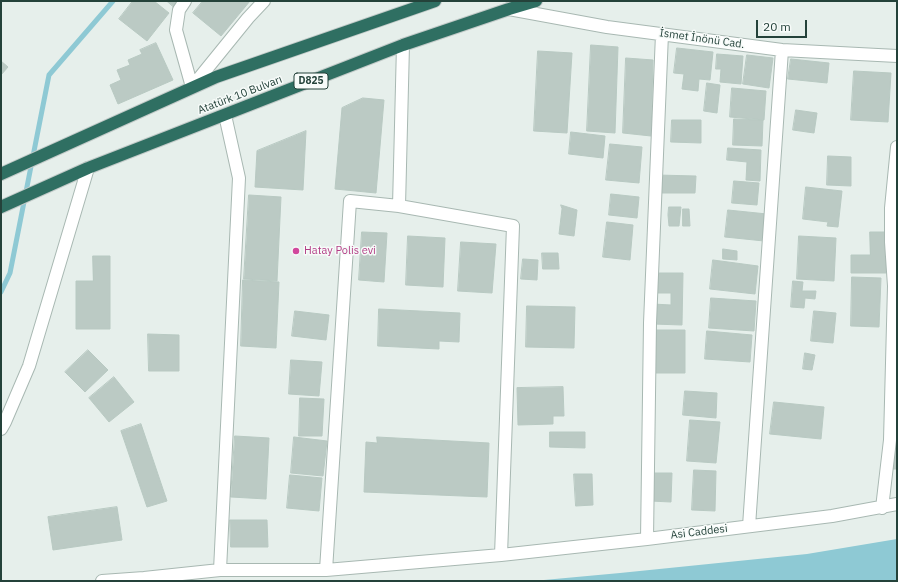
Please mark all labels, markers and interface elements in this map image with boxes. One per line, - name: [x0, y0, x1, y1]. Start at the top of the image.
- scale bar: [758, 12, 809, 38]
- text: 20 m: [763, 19, 791, 34]
- street label: İsmet İnönü Cad.: [659, 26, 745, 52]
- street label: Atatürk 10 Bulvarı: [196, 73, 284, 117]
- road number: D825: [294, 73, 328, 89]
- place label: Hatay Polis evi: [304, 244, 376, 258]
- marker: Hatay Polis evi: [291, 246, 301, 256]
- street label: Asi Caddesi: [670, 522, 728, 542]

